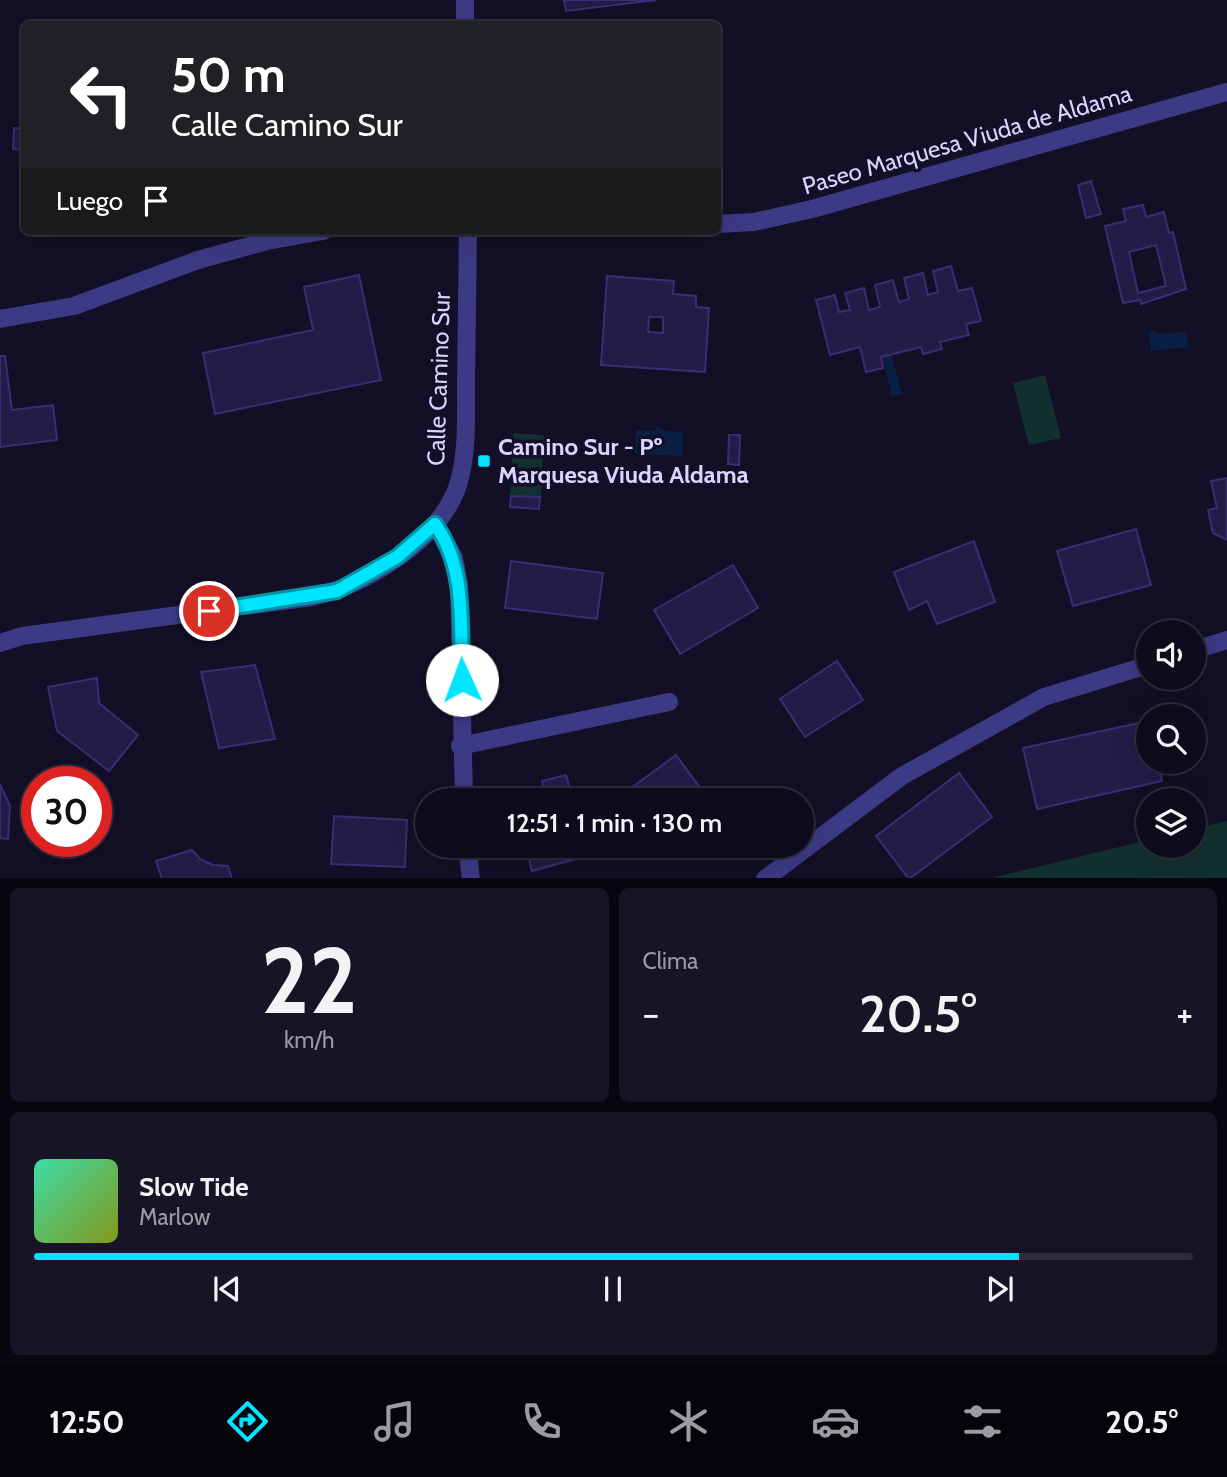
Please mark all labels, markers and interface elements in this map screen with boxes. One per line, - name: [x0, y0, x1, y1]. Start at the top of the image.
- text: 50 m: [171, 45, 286, 104]
- icon: left: [56, 49, 147, 140]
- street label: Paseo Marquesa Viuda de Aldama: [799, 78, 1135, 200]
- text: Calle Camino Sur: [171, 105, 403, 144]
- icon: arrive: [137, 182, 175, 220]
- text: Luego: [56, 185, 123, 217]
- street label: Calle Camino Sur: [421, 291, 456, 466]
- place label: Camino Sur - Pº Marquesa Viuda Aldama: [498, 432, 749, 489]
- marker: Camino Sur - Pº Marquesa Viuda Aldama: [476, 453, 492, 469]
- pin: [179, 581, 239, 641]
- icon: arrive: [190, 592, 228, 630]
- map controls: [1136, 620, 1206, 858]
- button: sound: [1136, 620, 1206, 690]
- position arrow: [425, 643, 499, 717]
- button: search: [1136, 704, 1206, 774]
- speed limit sign: 30: [21, 766, 112, 857]
- button: layers: [1136, 788, 1206, 858]
- text: 12:51 · 1 min · 130 m: [507, 807, 722, 839]
- text: 22: [261, 925, 357, 1036]
- text: Clima: [643, 947, 698, 975]
- text: 20.5°: [859, 982, 977, 1045]
- text: −: [643, 990, 659, 1037]
- text: +: [1176, 990, 1193, 1037]
- text: km/h: [284, 1026, 334, 1054]
- text: Slow Tide: [139, 1171, 249, 1203]
- text: Marlow: [139, 1203, 210, 1231]
- icon: previous: [208, 1270, 246, 1308]
- icon: pause: [594, 1270, 632, 1308]
- icon: next: [981, 1270, 1019, 1308]
- icon: directions: [223, 1397, 272, 1446]
- icon: music: [370, 1397, 419, 1446]
- icon: phone: [517, 1397, 566, 1446]
- icon: climate: [664, 1397, 713, 1446]
- icon: car: [811, 1397, 860, 1446]
- icon: filters: [958, 1397, 1007, 1446]
- text: 12:50: [49, 1402, 125, 1441]
- text: 20.5°: [1105, 1402, 1178, 1441]

